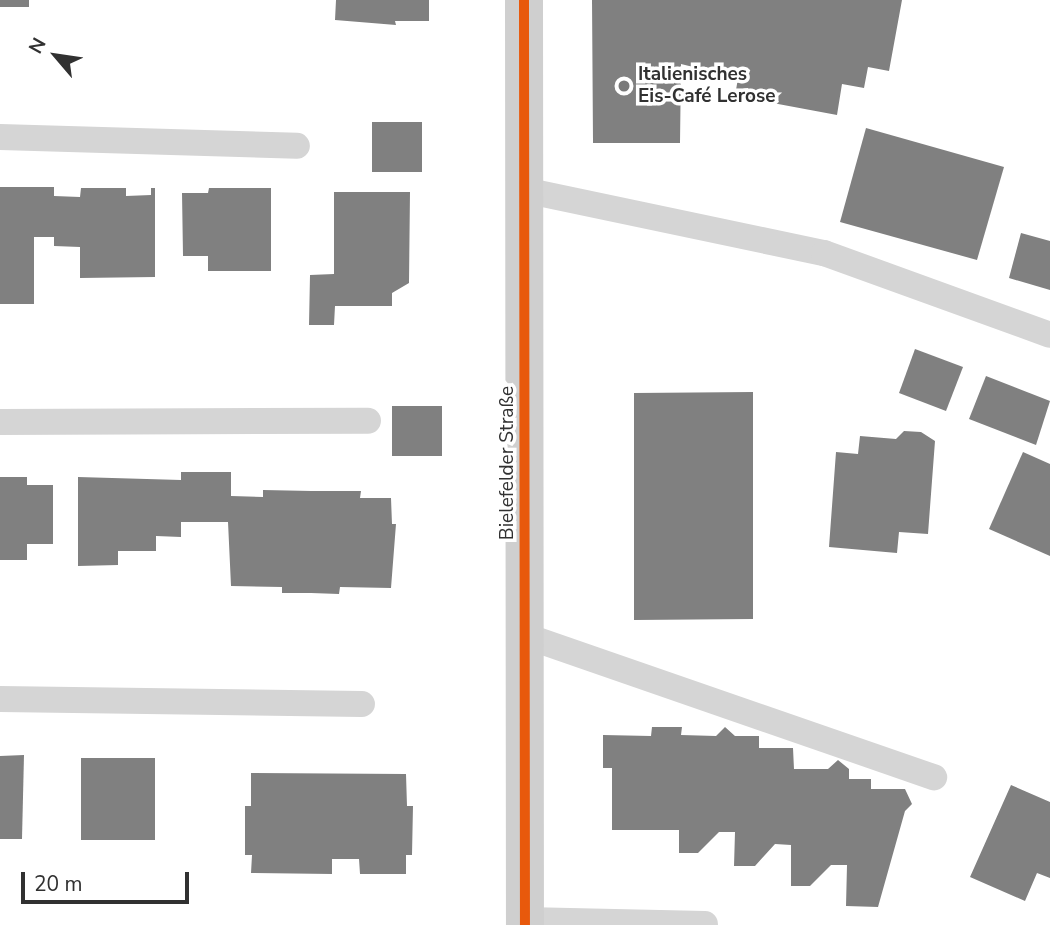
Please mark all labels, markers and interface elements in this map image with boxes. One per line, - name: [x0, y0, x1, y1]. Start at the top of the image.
- north arrow: [21, 21, 91, 91]
- text: N: [23, 33, 52, 58]
- place label: Italienisches Eis-Café Lerose: [638, 64, 775, 108]
- marker: Italienisches Eis-Café Lerose: [616, 78, 632, 94]
- street label: Bielefelder Straße: [497, 386, 519, 540]
- scale bar: [24, 858, 192, 902]
- text: 20 m: [34, 870, 83, 898]

